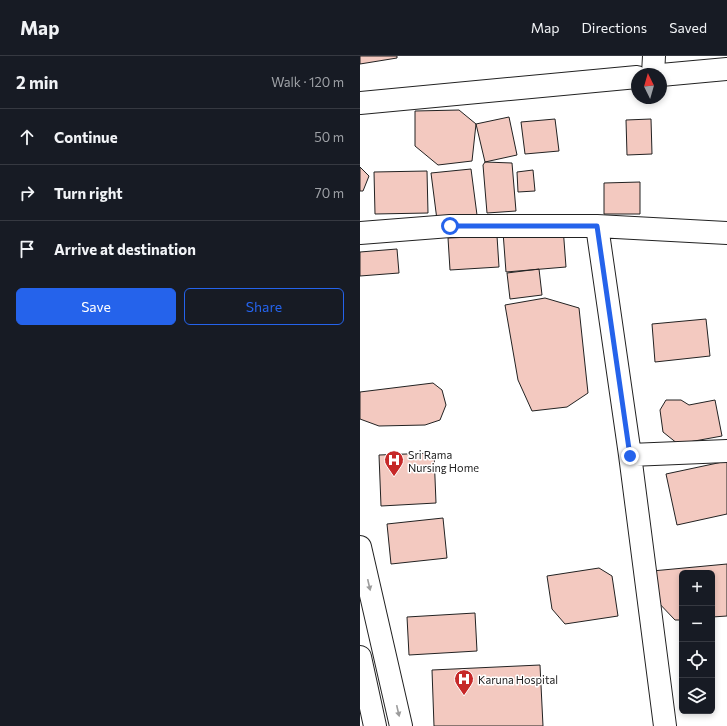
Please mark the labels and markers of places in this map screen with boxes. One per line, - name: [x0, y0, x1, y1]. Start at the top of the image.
- place label: Sri Rama Nursing Home: [408, 448, 479, 474]
- hospital icon: Sri Rama Nursing Home: [383, 449, 405, 477]
- hospital icon: Karuna Hospital: [453, 668, 475, 696]
- place label: Karuna Hospital: [478, 673, 558, 686]

